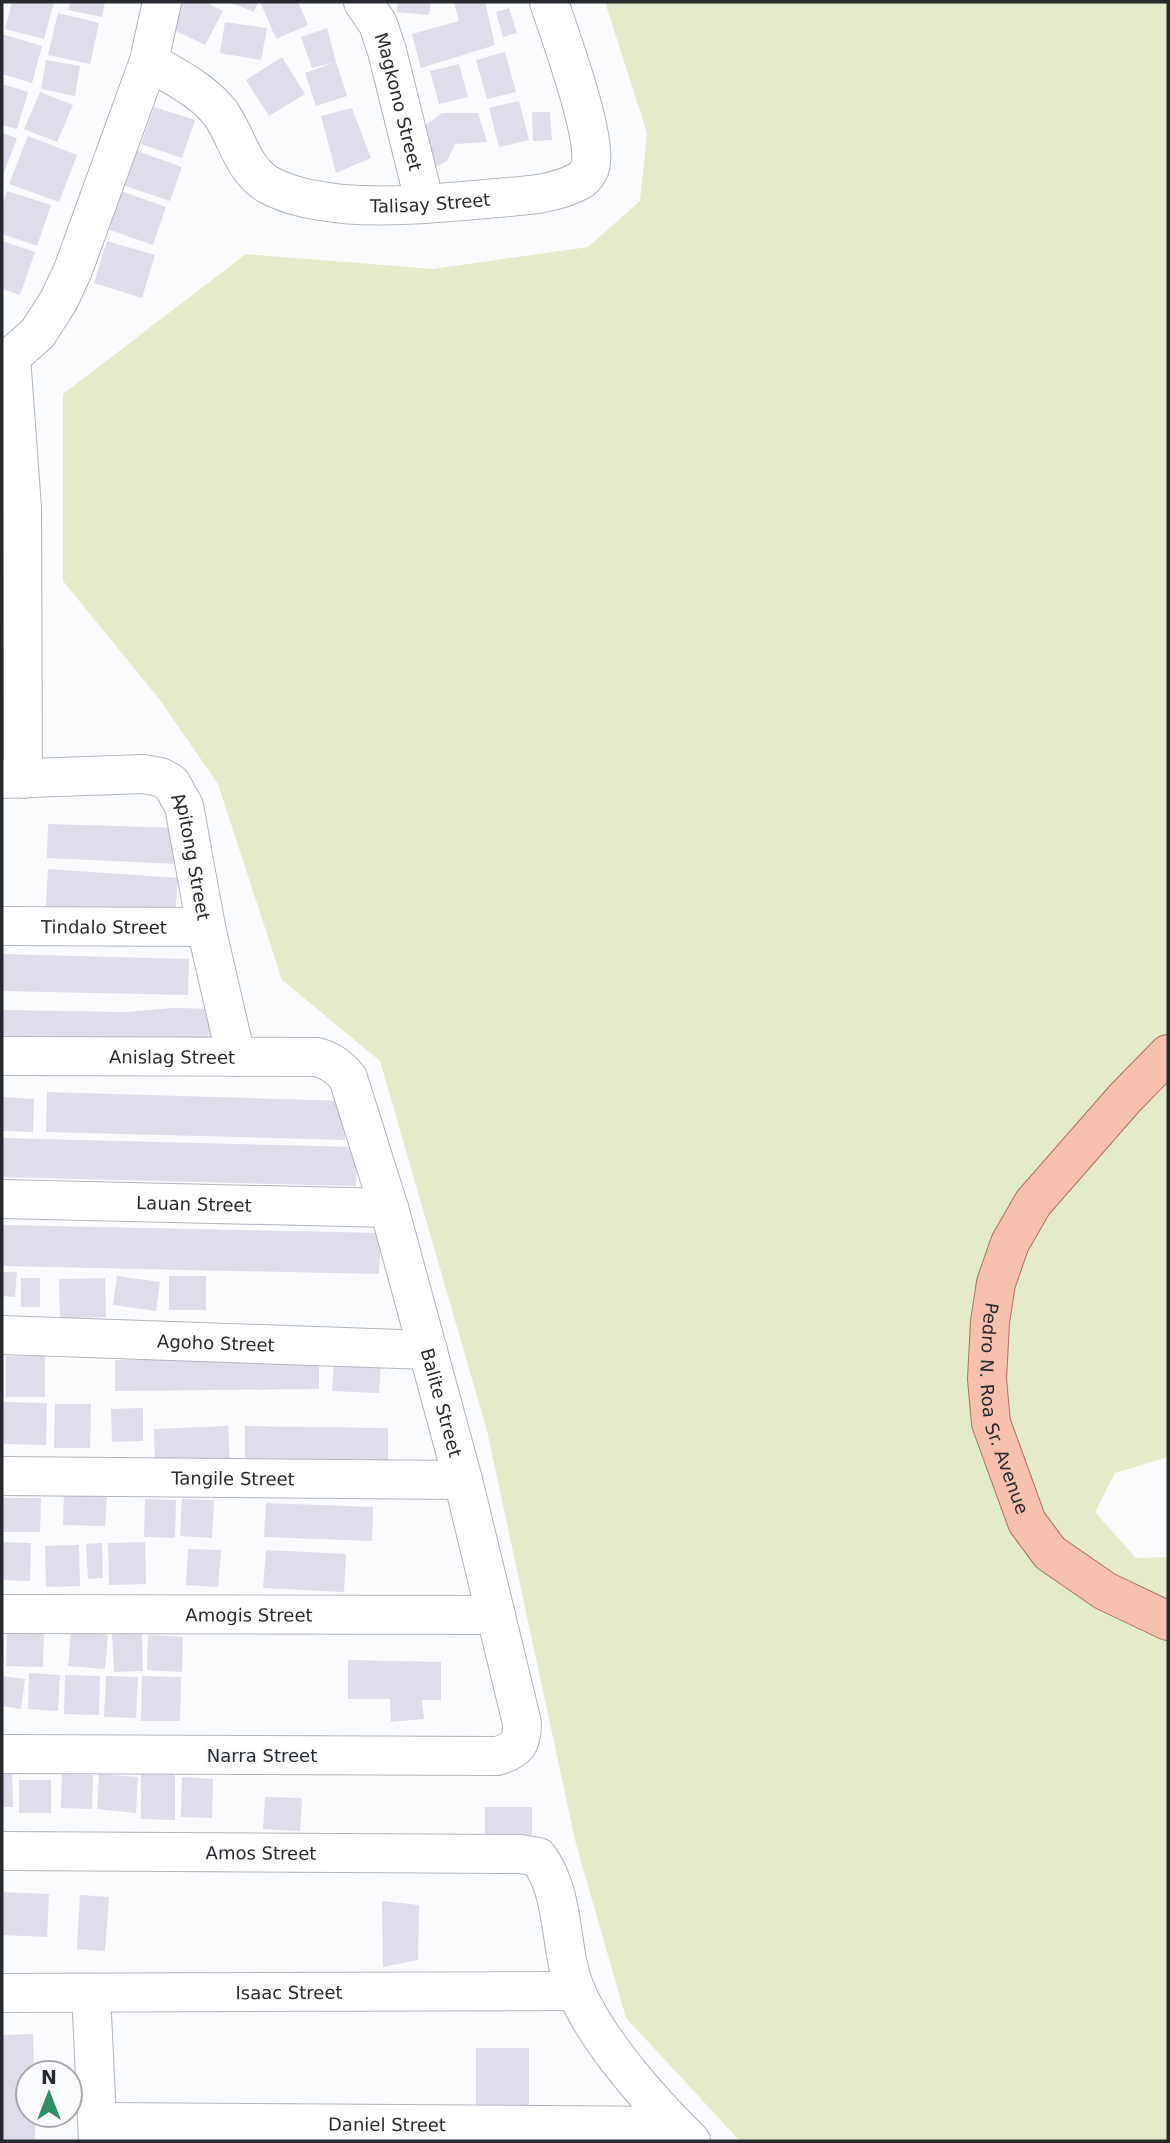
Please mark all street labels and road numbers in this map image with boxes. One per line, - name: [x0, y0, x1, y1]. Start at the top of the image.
- street label: Magkono Street: [371, 30, 427, 173]
- street label: Talisay Street: [369, 188, 491, 216]
- street label: Apitong Street: [168, 788, 215, 922]
- street label: Tindalo Street: [40, 916, 167, 937]
- street label: Anislag Street: [109, 1046, 235, 1067]
- street label: Lauan Street: [136, 1192, 252, 1215]
- street label: Pedro N. Roa Sr. Avenue: [976, 1301, 1034, 1517]
- street label: Agoho Street: [157, 1330, 275, 1355]
- street label: Balite Street: [417, 1346, 467, 1459]
- street label: Tangile Street: [170, 1467, 295, 1489]
- street label: Amogis Street: [185, 1604, 313, 1625]
- street label: Narra Street: [207, 1745, 317, 1766]
- street label: Amos Street: [206, 1842, 316, 1863]
- street label: Isaac Street: [235, 1981, 343, 2003]
- street label: Daniel Street: [328, 2113, 446, 2135]

